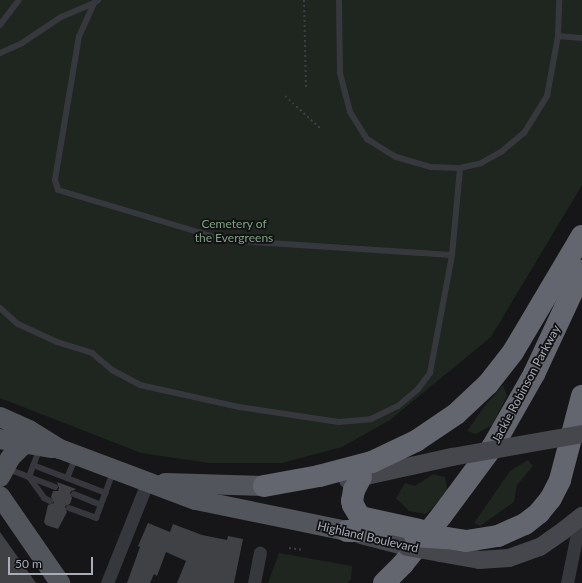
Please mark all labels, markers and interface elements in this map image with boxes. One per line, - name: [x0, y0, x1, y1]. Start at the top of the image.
- park label: Cemetery of the Evergreens: [195, 217, 273, 245]
- street label: Jackie Robinson Parkway: [489, 322, 563, 446]
- street label: Highland Boulevard: [316, 518, 420, 556]
- scale bar: [10, 549, 95, 575]
- text: 50 m: [15, 556, 42, 571]

